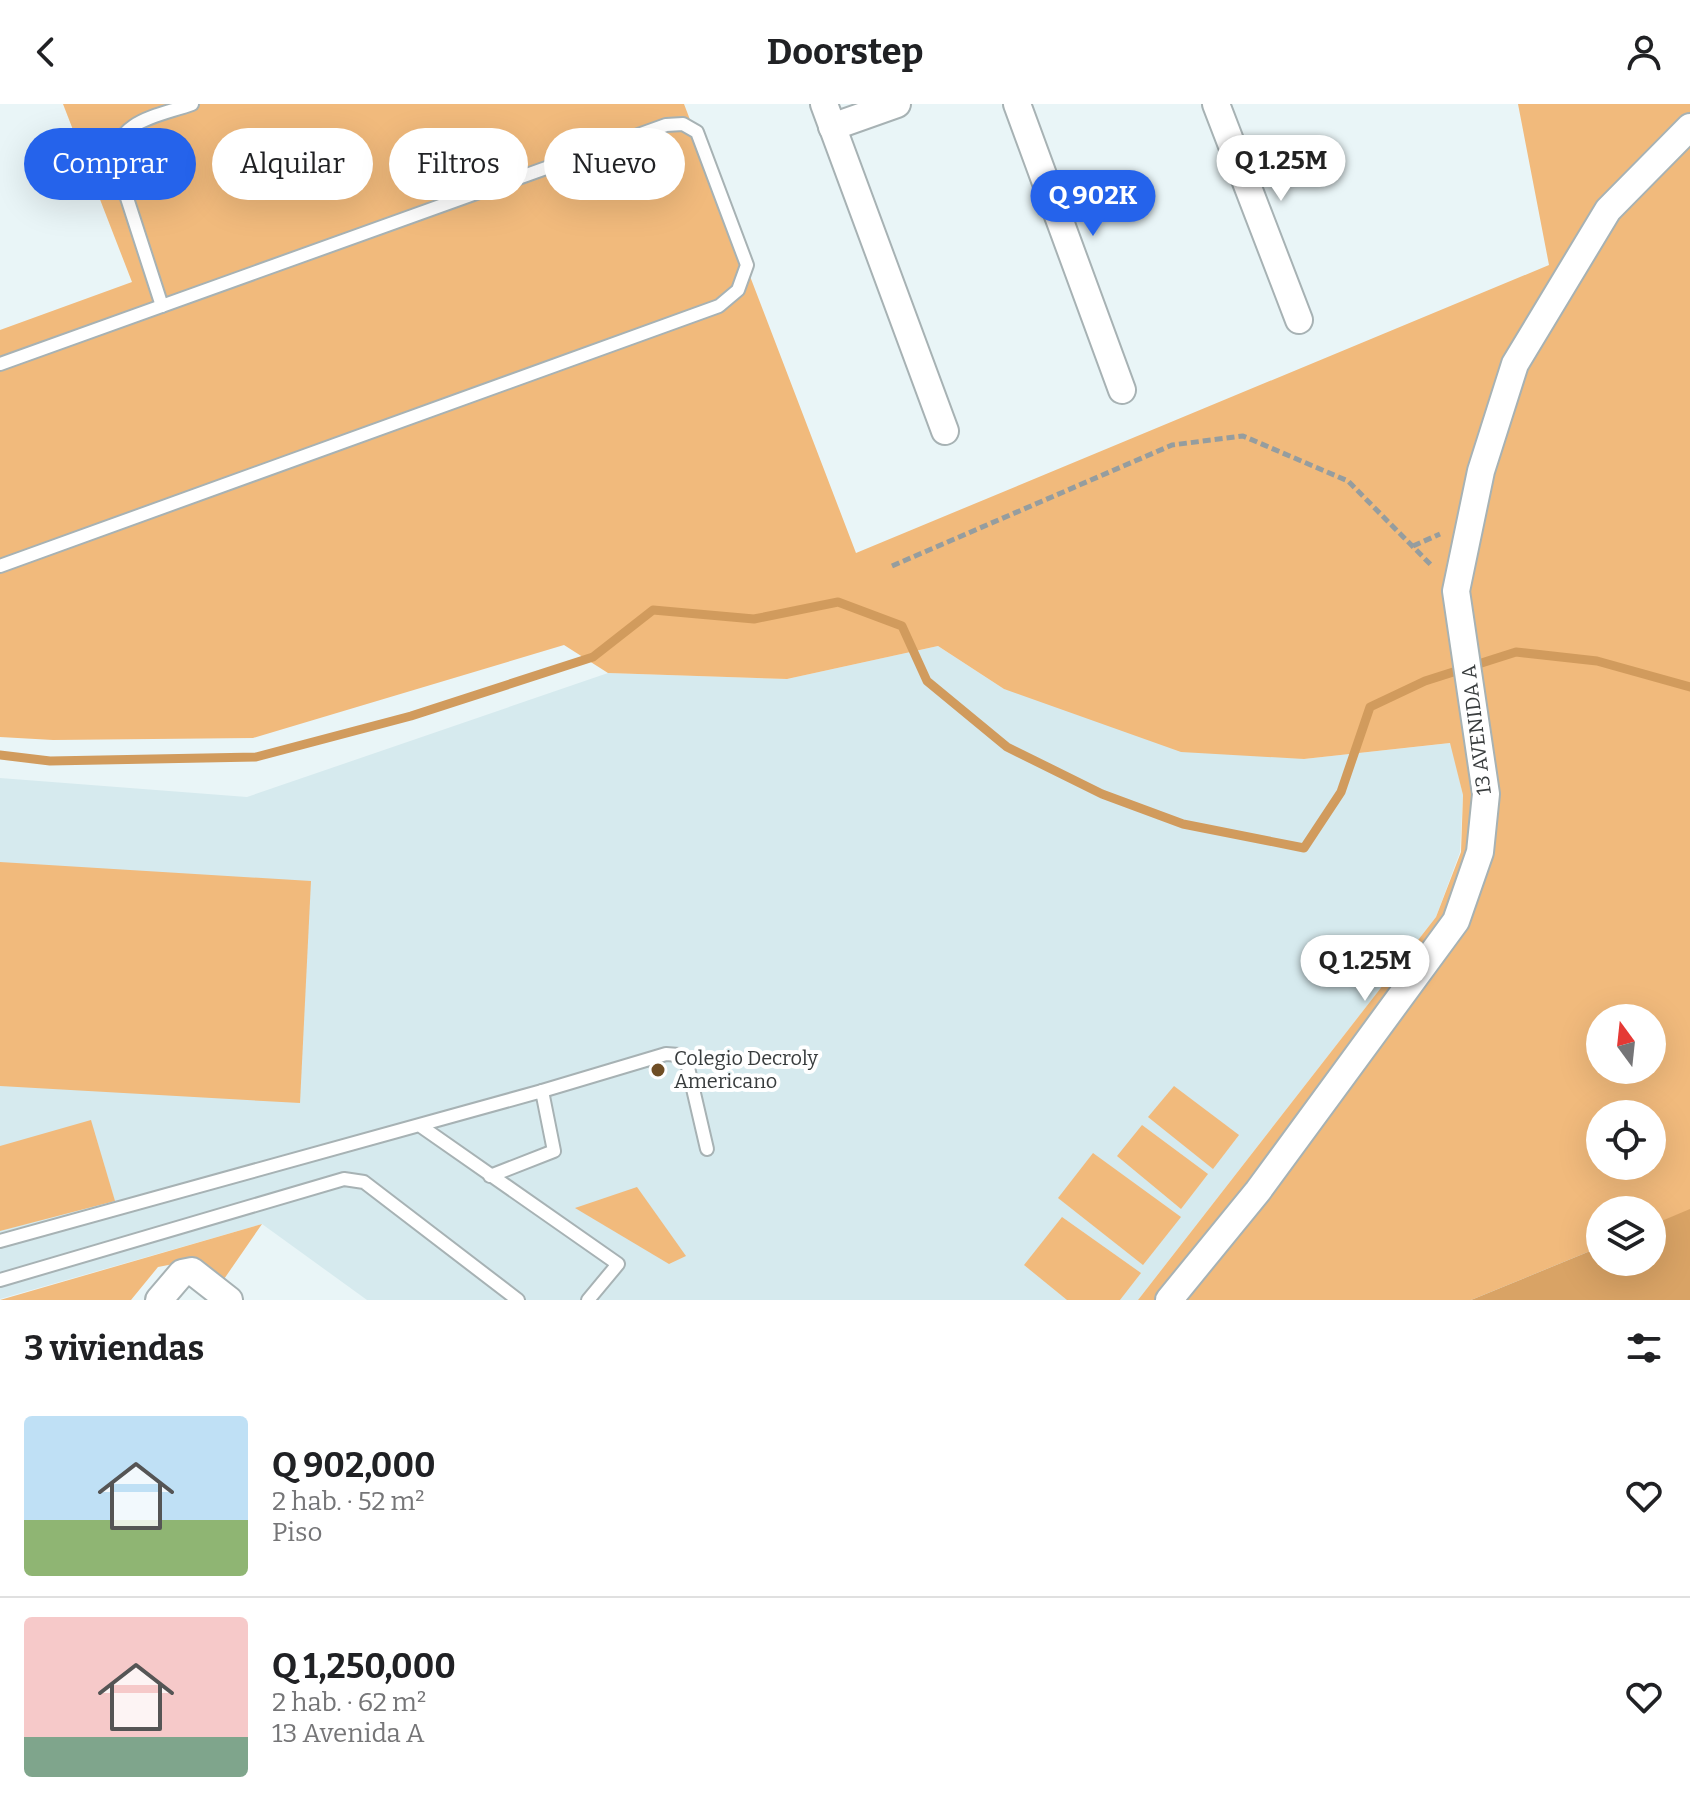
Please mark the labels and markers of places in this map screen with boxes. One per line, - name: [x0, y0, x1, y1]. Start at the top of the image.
- pin: Q 1.25M: [1207, 135, 1355, 203]
- pin: Q 902K: [1028, 170, 1158, 238]
- pin: Q 1.25M: [1291, 935, 1439, 1003]
- place label: Colegio Decroly Americano: [674, 1046, 818, 1093]
- marker: Colegio Decroly Americano: [649, 1061, 667, 1079]

